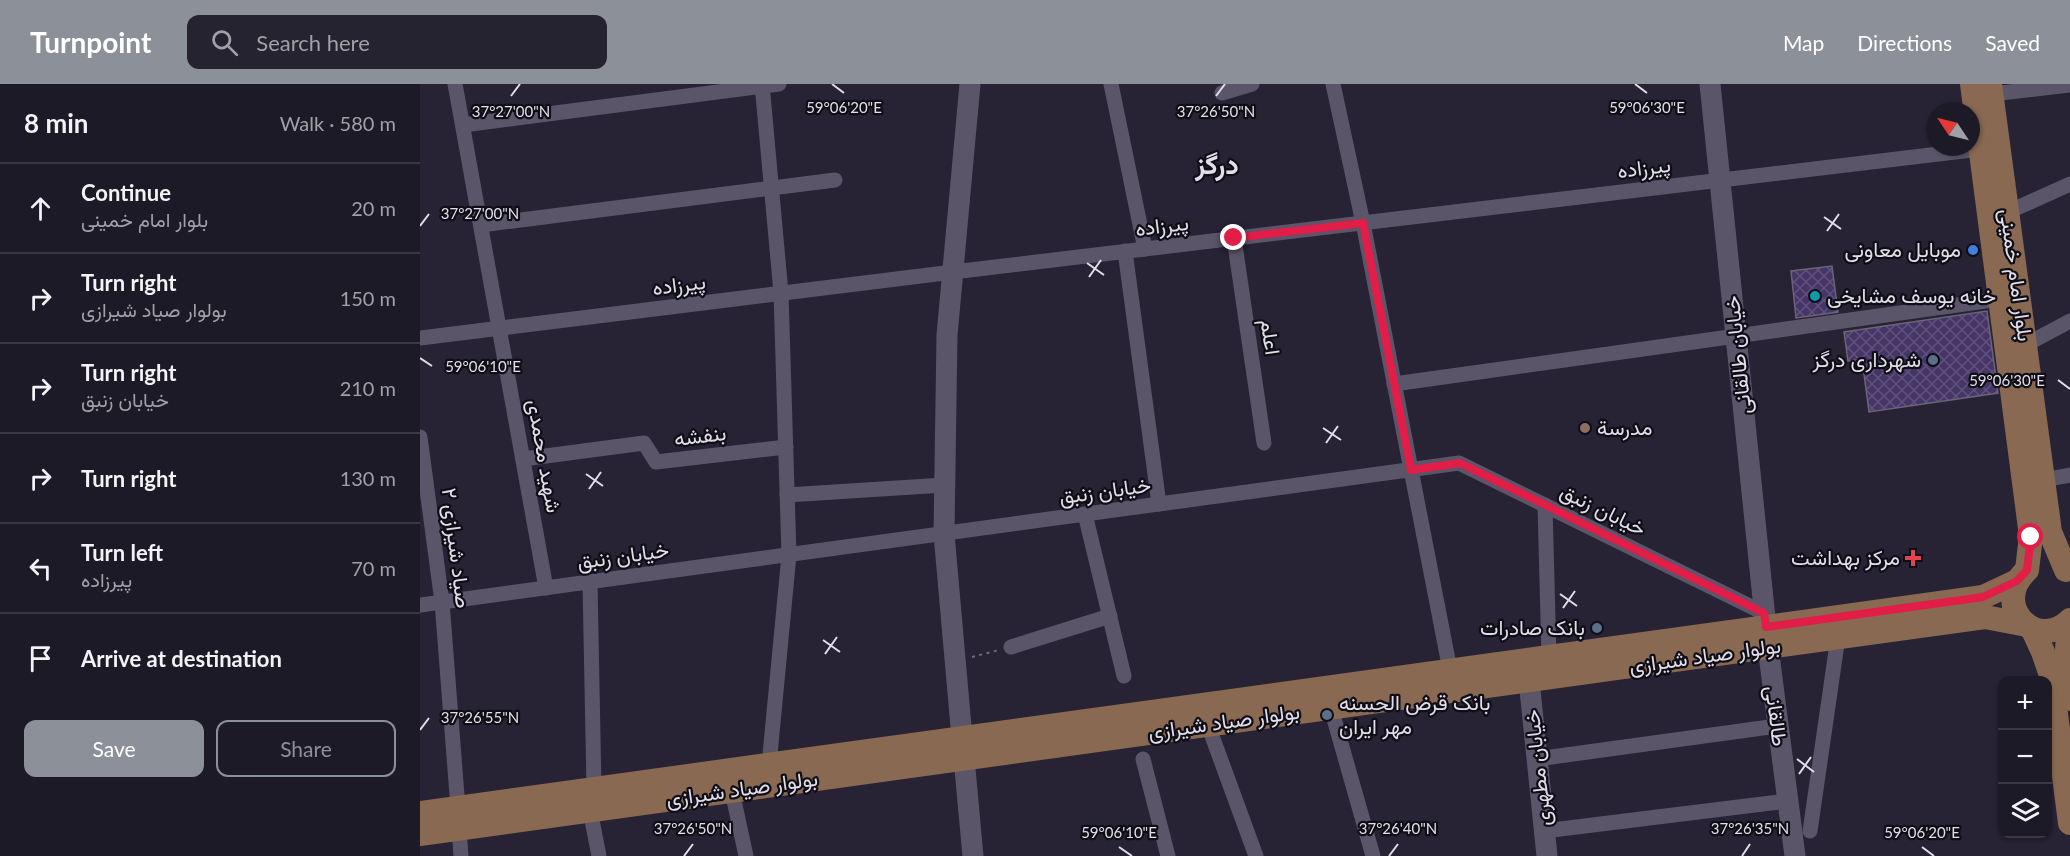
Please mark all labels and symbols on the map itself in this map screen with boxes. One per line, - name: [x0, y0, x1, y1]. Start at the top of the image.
- text: 59°06'20"E: [806, 98, 882, 116]
- text: 59°06'30"E: [1609, 98, 1685, 116]
- text: 37°27'00"N: [472, 102, 550, 120]
- text: 37°26'50"N: [1177, 102, 1255, 120]
- north arrow: [1926, 102, 1980, 156]
- district label: درگز: [1194, 147, 1239, 182]
- street label: پیرزاده: [1616, 151, 1672, 185]
- text: 37°27'00"N: [441, 204, 519, 222]
- street label: بلوار امام خمینی: [1993, 207, 2039, 343]
- street label: پیرزاده: [1134, 209, 1190, 243]
- route end: [1220, 224, 1246, 250]
- place label: موبایل معاونی: [1844, 236, 1961, 263]
- marker: موبایل معاونی: [1966, 243, 1980, 257]
- street label: پیرزاده: [651, 268, 707, 302]
- place label: خانه یوسف مشایخی: [1827, 282, 1996, 309]
- marker: خانه یوسف مشایخی: [1808, 289, 1822, 303]
- street label: خیابان طالقانی: [1718, 294, 1756, 416]
- street label: اعلم: [1254, 317, 1286, 357]
- place label: شهرداری درگز: [1811, 346, 1921, 373]
- marker: شهرداری درگز: [1926, 353, 1940, 367]
- text: 59°06'10"E: [445, 357, 521, 375]
- text: 59°06'30"E: [1969, 371, 2045, 389]
- street label: شهید محمدی: [521, 397, 568, 515]
- place label: مدرسة: [1597, 414, 1652, 441]
- street label: بنفشه: [672, 419, 727, 451]
- marker: مدرسة: [1578, 421, 1592, 435]
- street label: خیابان زنبق: [1057, 471, 1153, 510]
- street label: خیابان زنبق: [1556, 477, 1651, 542]
- street label: صیاد شیرازی ۲: [436, 486, 477, 610]
- route start: [2017, 523, 2043, 549]
- street label: خیابان زنبق: [575, 536, 671, 575]
- place label: مرکز بهداشت: [1791, 544, 1900, 571]
- marker: مرکز بهداشت: [1904, 549, 1922, 567]
- place label: بانک صادرات: [1480, 614, 1585, 641]
- marker: بانک صادرات: [1590, 621, 1604, 635]
- street label: بولوار صیاد شیرازی: [1627, 631, 1783, 680]
- street label: طالقانی: [1760, 684, 1794, 748]
- place label: بانک قرض الحسنه مهر ایران: [1339, 689, 1490, 740]
- street label: بولوار صیاد شیرازی: [1146, 697, 1302, 746]
- text: 37°26'55"N: [441, 708, 519, 726]
- marker: بانک قرض الحسنه مهر ایران: [1320, 708, 1334, 722]
- street label: خیابان مطهری: [1518, 708, 1557, 828]
- street label: بولوار صیاد شیرازی: [664, 764, 820, 813]
- text: 37°26'50"N: [654, 819, 732, 837]
- text: 37°26'40"N: [1359, 819, 1437, 837]
- text: 37°26'35"N: [1711, 819, 1789, 837]
- text: 59°06'10"E: [1081, 823, 1157, 841]
- text: 59°06'20"E: [1884, 823, 1960, 841]

